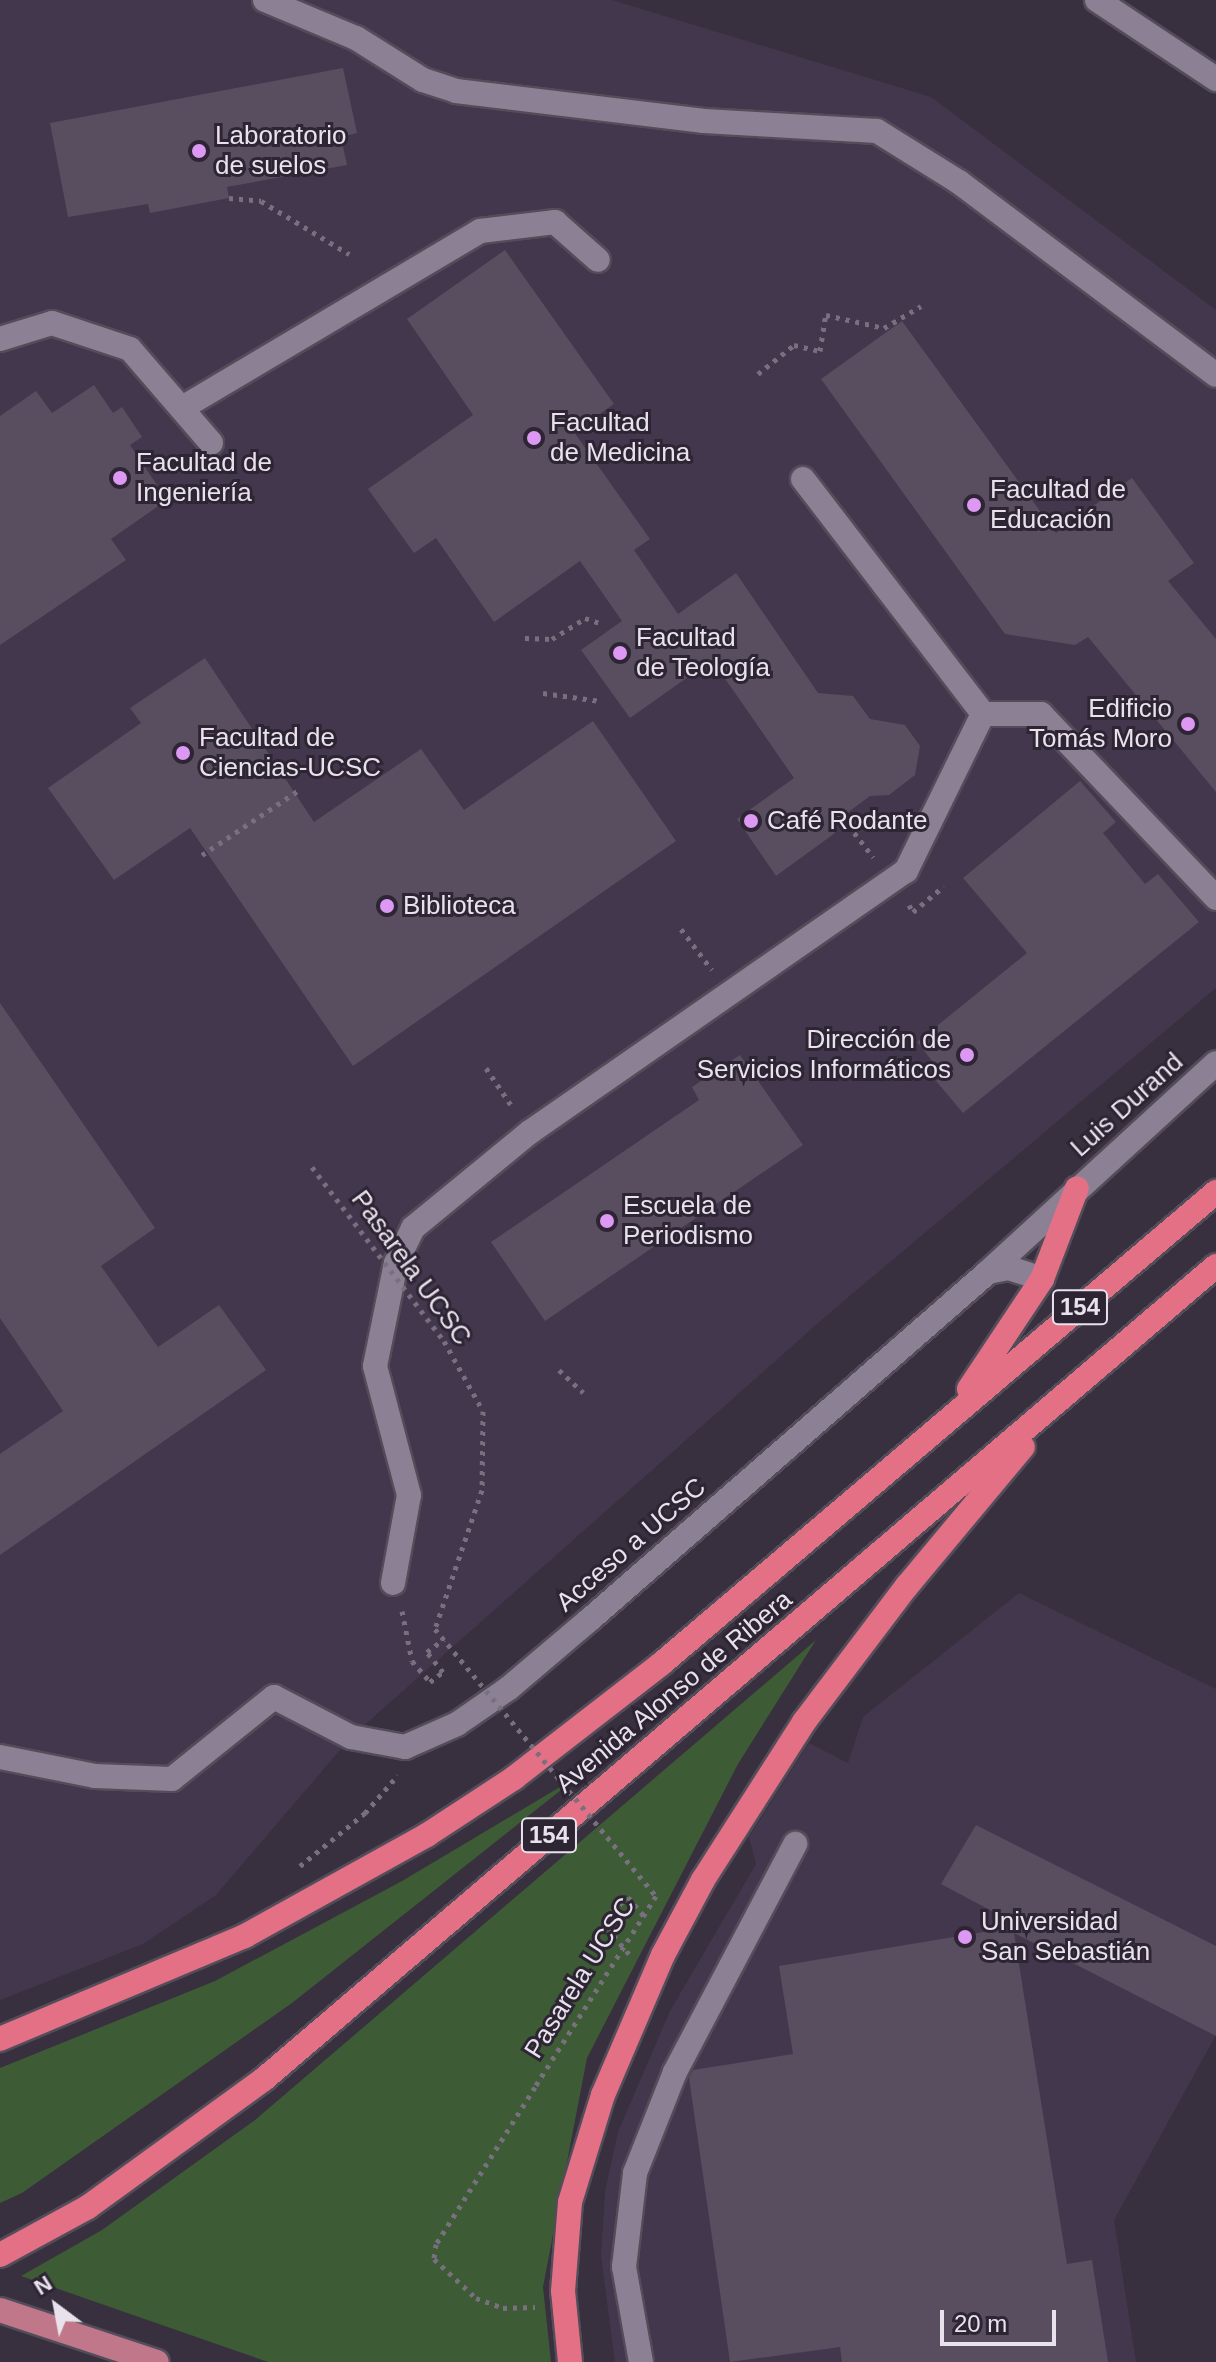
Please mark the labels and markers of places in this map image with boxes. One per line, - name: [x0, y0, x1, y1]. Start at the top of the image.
- place label: Laboratorio de suelos: [215, 120, 347, 182]
- marker: Laboratorio de suelos: [190, 142, 208, 160]
- place label: Facultad de Medicina: [550, 407, 690, 468]
- marker: Facultad de Medicina: [525, 429, 543, 447]
- place label: Facultad de Ingeniería: [136, 447, 272, 508]
- marker: Facultad de Ingeniería: [111, 469, 129, 487]
- place label: Facultad de Educación: [990, 474, 1126, 536]
- marker: Facultad de Educación: [965, 496, 983, 514]
- place label: Facultad de Teología: [636, 622, 770, 684]
- marker: Facultad de Teología: [611, 644, 629, 662]
- place label: Edificio Tomás Moro: [1029, 693, 1172, 754]
- marker: Edificio Tomás Moro: [1179, 715, 1197, 733]
- place label: Facultad de Ciencias-UCSC: [199, 722, 381, 784]
- marker: Facultad de Ciencias-UCSC: [174, 744, 192, 762]
- place label: Café Rodante: [767, 805, 927, 837]
- marker: Café Rodante: [742, 812, 760, 830]
- place label: Biblioteca: [403, 890, 516, 922]
- marker: Biblioteca: [378, 897, 396, 915]
- place label: Dirección de Servicios Informáticos: [697, 1024, 951, 1086]
- marker: Dirección de Servicios Informáticos: [958, 1046, 976, 1064]
- place label: Escuela de Periodismo: [623, 1190, 753, 1252]
- marker: Escuela de Periodismo: [598, 1212, 616, 1230]
- place label: Universidad San Sebastián: [981, 1906, 1150, 1968]
- marker: Universidad San Sebastián: [956, 1928, 974, 1946]

